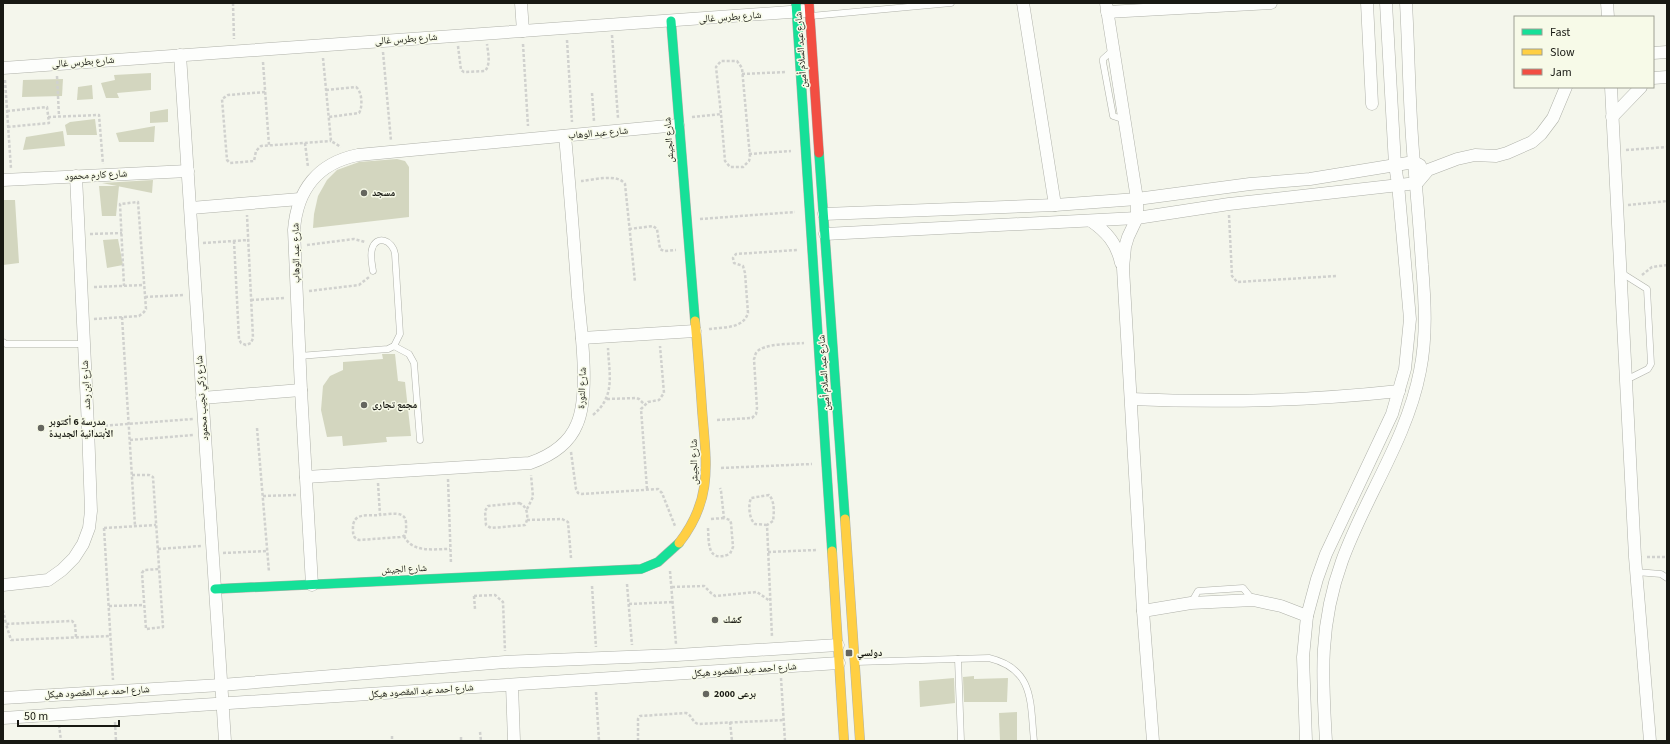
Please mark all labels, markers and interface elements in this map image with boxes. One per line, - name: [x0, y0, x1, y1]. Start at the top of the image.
- street label: شارع بطرس غالى: [698, 8, 762, 26]
- street label: شارع عبد السلام أمين: [791, 11, 811, 89]
- legend: [1514, 16, 1654, 88]
- text: Fast: [1550, 24, 1570, 41]
- street label: شارع بطرس غالى: [374, 30, 438, 48]
- text: Slow: [1550, 44, 1575, 61]
- street label: شارع بطرس غالى: [51, 53, 115, 71]
- text: Jam: [1550, 64, 1572, 81]
- street label: شارع الجيش: [660, 116, 678, 163]
- street label: شارع عبد الوهاب: [567, 123, 629, 143]
- street label: شارع كارم محمود: [64, 166, 128, 184]
- place label: مسجد: [372, 186, 395, 200]
- marker: مسجد: [359, 188, 369, 198]
- street label: شارع عبد الوهاب: [288, 222, 304, 283]
- street label: شارع عبد السلام أمين: [814, 334, 834, 412]
- street label: شارع زكي نجيب محمود: [192, 355, 212, 441]
- street label: شارع ابن رشد: [78, 360, 94, 410]
- street label: شارع الثورة: [574, 366, 590, 409]
- place label: مجمع تجارى: [372, 398, 417, 412]
- marker: مجمع تجارى: [359, 400, 369, 410]
- place label: مدرسة 6 أكتوبر الأبتدائية الجديدة: [48, 415, 113, 441]
- marker: مدرسة 6 أكتوبر الأبتدائية الجديدة: [36, 423, 46, 433]
- street label: شارع الجيش: [687, 438, 701, 485]
- street label: شارع الجيش: [381, 561, 428, 577]
- place label: كشك: [723, 613, 742, 627]
- marker: كشك: [710, 615, 720, 625]
- place label: دولسي: [857, 646, 882, 660]
- marker: دولسي: [844, 648, 854, 658]
- street label: شارع احمد عبد المقصود هيكل: [691, 659, 798, 681]
- street label: شارع احمد عبد المقصود هيكل: [368, 680, 475, 702]
- street label: شارع احمد عبد المقصود هيكل: [44, 682, 151, 702]
- place label: برعى 2000: [714, 687, 756, 701]
- marker: برعى 2000: [701, 689, 711, 699]
- scale bar: [18, 702, 119, 728]
- text: 50 m: [24, 708, 48, 725]

